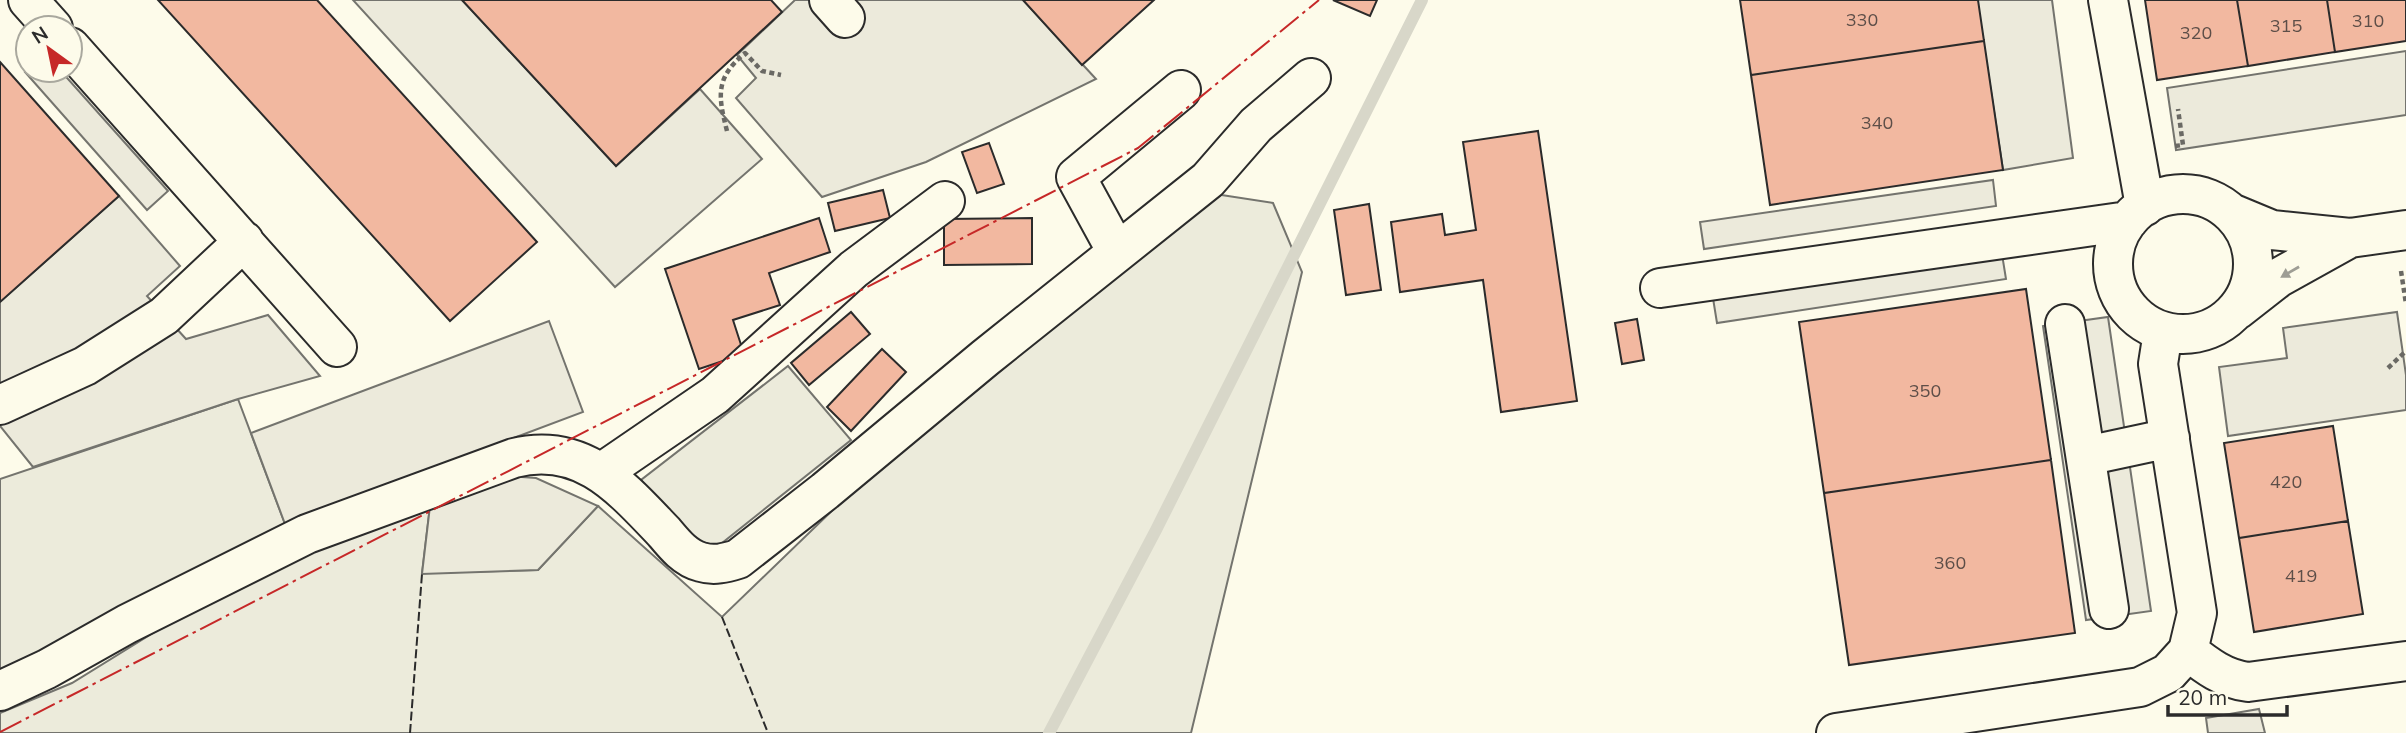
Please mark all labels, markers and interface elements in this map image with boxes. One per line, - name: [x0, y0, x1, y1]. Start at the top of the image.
- house number: 330: [1846, 8, 1878, 31]
- house number: 310: [2352, 9, 2384, 32]
- north arrow: [14, 14, 84, 84]
- house number: 315: [2270, 14, 2302, 37]
- text: N: [27, 21, 52, 49]
- house number: 320: [2180, 21, 2212, 44]
- house number: 340: [1861, 111, 1893, 134]
- one-way arrow: [2281, 266, 2300, 278]
- house number: 350: [1909, 379, 1941, 402]
- house number: 420: [2270, 470, 2302, 493]
- house number: 360: [1934, 551, 1966, 574]
- house number: 419: [2285, 564, 2317, 587]
- scale bar: [2168, 674, 2287, 718]
- text: 20 m: [2178, 684, 2227, 710]

